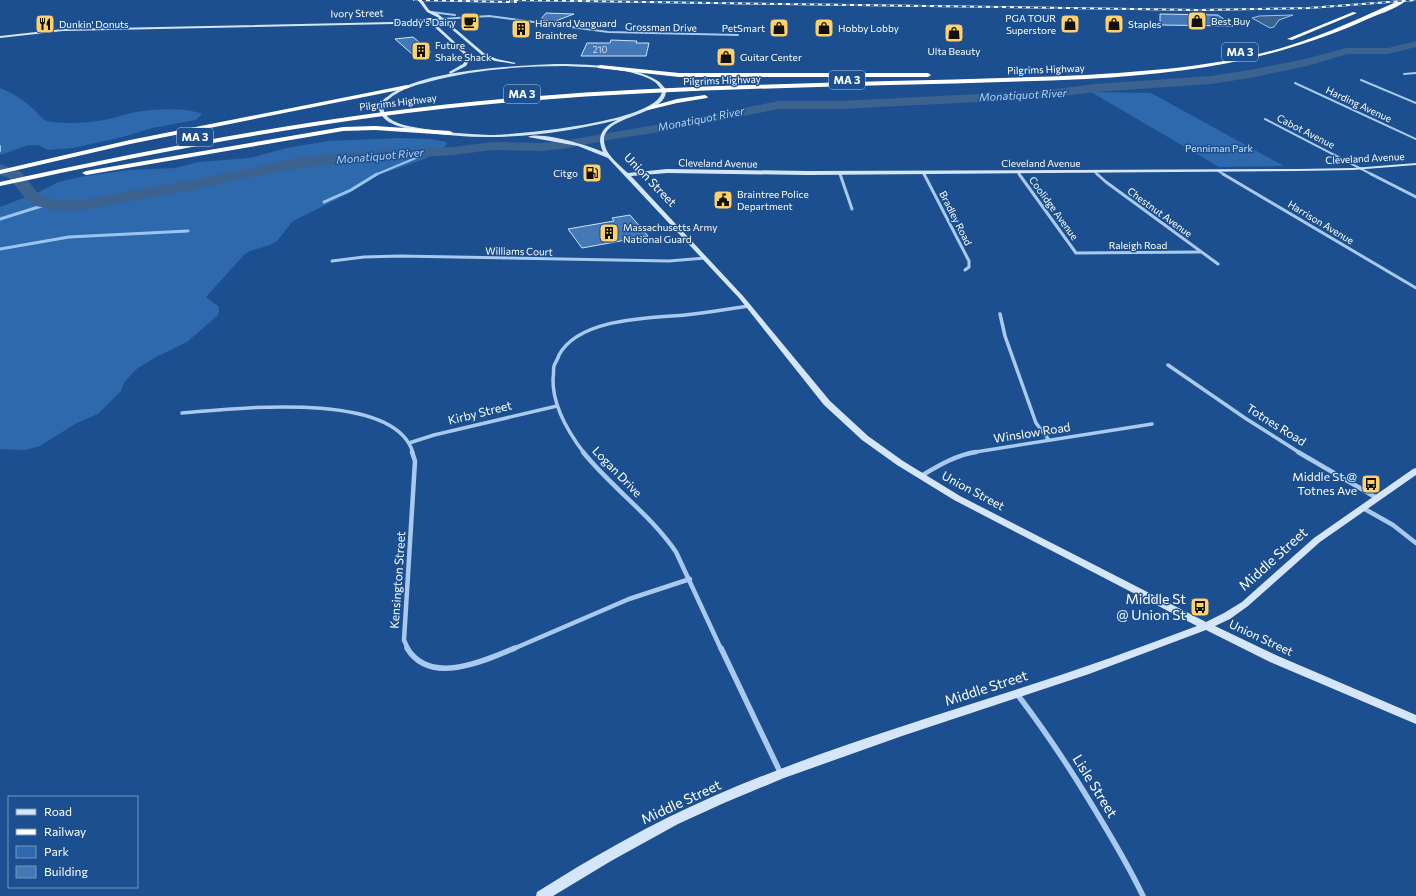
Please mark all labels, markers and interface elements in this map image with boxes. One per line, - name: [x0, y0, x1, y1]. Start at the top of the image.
- street label: Ivory Street: [330, 7, 384, 19]
- shop icon: Best Buy: [1186, 10, 1208, 32]
- cafe icon: Daddy's Dairy: [459, 11, 481, 33]
- place label: PGA TOUR Superstore: [1005, 12, 1056, 36]
- restaurant icon: Dunkin' Donuts: [34, 13, 56, 35]
- shop icon: PGA TOUR Superstore: [1059, 13, 1081, 35]
- shop icon: Staples: [1103, 13, 1125, 35]
- place label: Best Buy: [1211, 15, 1250, 27]
- place label: Daddy's Dairy: [394, 16, 456, 28]
- place label: Harvard Vanguard Braintree: [535, 17, 617, 41]
- shop icon: PetSmart: [768, 17, 790, 39]
- shop icon: Hobby Lobby: [813, 17, 835, 39]
- place label: Dunkin' Donuts: [59, 18, 129, 30]
- building icon: Harvard Vanguard Braintree: [510, 18, 532, 40]
- place label: Staples: [1128, 18, 1162, 30]
- street label: Grossman Drive: [625, 20, 697, 34]
- place label: PetSmart: [722, 22, 765, 34]
- place label: Hobby Lobby: [838, 22, 899, 34]
- shop icon: Ulta Beauty: [943, 22, 965, 44]
- place label: Future Shake Shack: [435, 39, 492, 63]
- building icon: Future Shake Shack: [410, 40, 432, 62]
- road number: MA 3: [1222, 43, 1258, 61]
- house number: 210: [593, 44, 607, 55]
- place label: Ulta Beauty: [928, 45, 980, 57]
- shop icon: Guitar Center: [715, 46, 737, 68]
- place label: Guitar Center: [740, 51, 802, 63]
- street label: Pilgrims Highway: [1007, 62, 1085, 76]
- road number: MA 3: [829, 71, 865, 89]
- street label: Pilgrims Highway: [683, 73, 761, 87]
- street label: Harding Avenue: [1324, 83, 1394, 125]
- road number: MA 3: [504, 85, 540, 103]
- water label: Monatiquot River: [979, 86, 1068, 103]
- street label: Pilgrims Highway: [359, 91, 437, 113]
- water label: Monatiquot River: [656, 104, 746, 133]
- street label: Cabot Avenue: [1275, 111, 1337, 151]
- road number: MA 3: [177, 128, 213, 146]
- park label: Penniman Park: [1185, 142, 1254, 154]
- water label: Monatiquot River: [336, 145, 425, 166]
- street label: Union Street: [622, 150, 680, 209]
- street label: Cleveland Avenue: [1325, 150, 1405, 166]
- street label: Cleveland Avenue: [678, 156, 758, 170]
- street label: Cleveland Avenue: [1001, 157, 1081, 169]
- fuel station icon: Citgo: [581, 162, 603, 184]
- place label: Citgo: [553, 167, 578, 179]
- street label: Coolidge Avenue: [1027, 174, 1081, 242]
- street label: Chestnut Avenue: [1125, 184, 1195, 240]
- place label: Braintree Police Department: [737, 188, 809, 212]
- public building icon: Braintree Police Department: [712, 189, 734, 211]
- street label: Bradley Road: [937, 189, 975, 247]
- street label: Harrison Avenue: [1286, 198, 1356, 246]
- place label: Massachusetts Army National Guard: [623, 221, 717, 245]
- building icon: Massachusetts Army National Guard: [598, 222, 620, 244]
- street label: Raleigh Road: [1109, 239, 1168, 251]
- street label: Williams Court: [485, 244, 553, 258]
- street label: Kirby Street: [446, 397, 513, 427]
- street label: Totnes Road: [1244, 400, 1309, 448]
- street label: Winslow Road: [992, 419, 1071, 445]
- street label: Logan Drive: [590, 443, 645, 500]
- street label: Union Street: [940, 468, 1007, 513]
- place label: Middle St @ Totnes Ave: [1292, 469, 1357, 497]
- bus stop icon: Middle St @ Totnes Ave: [1360, 473, 1382, 495]
- street label: Middle Street: [1235, 523, 1311, 594]
- street label: Kensington Street: [387, 531, 407, 629]
- place label: Middle St @ Union St: [1116, 590, 1186, 623]
- bus stop icon: Middle St @ Union St: [1189, 596, 1211, 618]
- street label: Union Street: [1227, 616, 1296, 658]
- street label: Middle Street: [942, 666, 1030, 709]
- street label: Lisle Street: [1069, 751, 1122, 821]
- street label: Middle Street: [638, 775, 724, 828]
- legend: [8, 796, 138, 888]
- text: Road: [44, 804, 72, 818]
- text: Railway: [44, 824, 86, 838]
- text: Park: [44, 844, 70, 858]
- text: Building: [44, 864, 88, 878]

